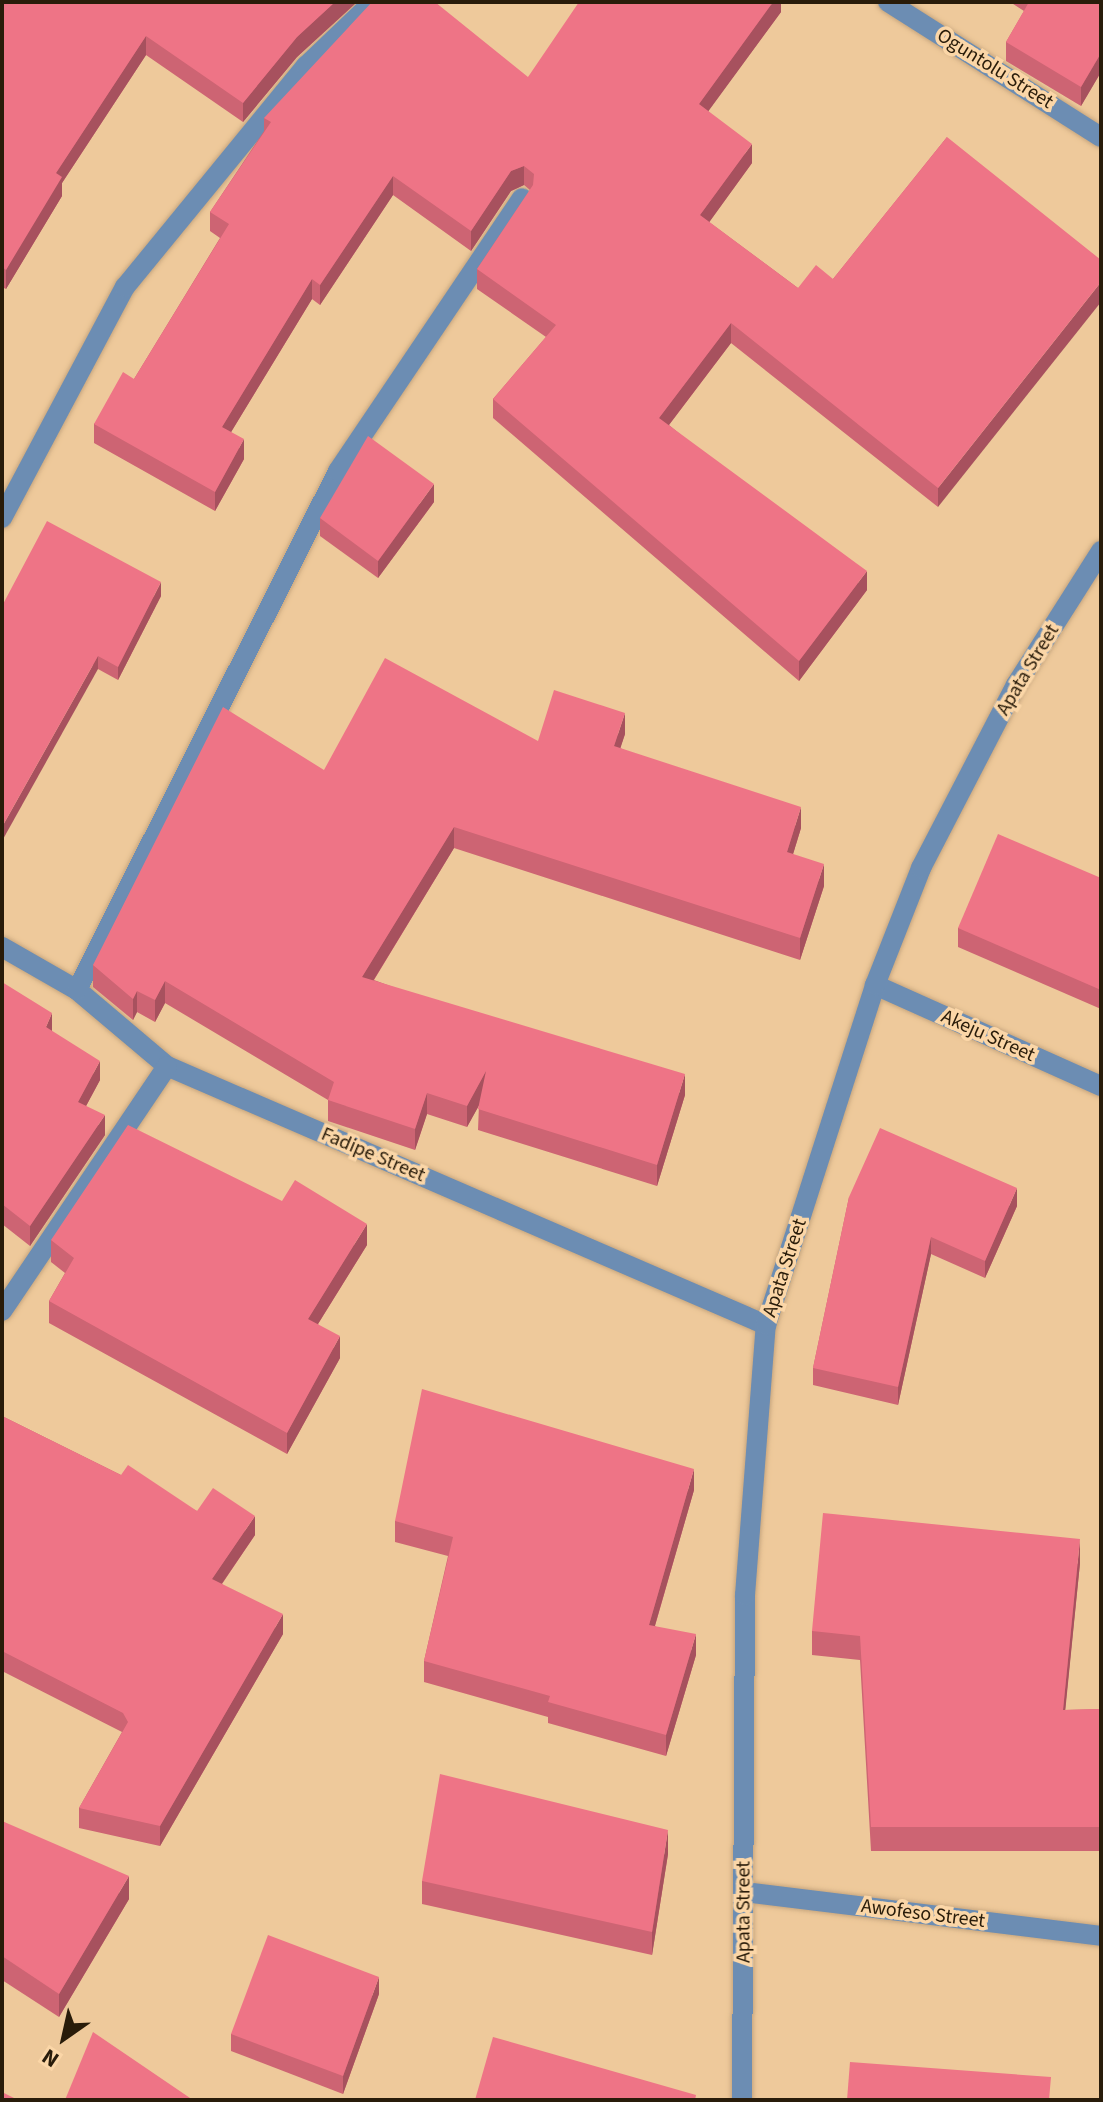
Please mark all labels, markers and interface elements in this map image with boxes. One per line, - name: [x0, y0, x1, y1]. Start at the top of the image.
- street label: Oguntolu Street: [932, 24, 1058, 114]
- street label: Apata Street: [991, 620, 1065, 720]
- street label: Akeju Street: [937, 1005, 1039, 1067]
- street label: Fadipe Street: [317, 1122, 429, 1188]
- street label: Apata Street: [758, 1216, 812, 1320]
- street label: Apata Street: [732, 1861, 756, 1963]
- street label: Awofeso Street: [860, 1894, 986, 1934]
- north arrow: [24, 1998, 104, 2078]
- text: N: [36, 2041, 66, 2075]

